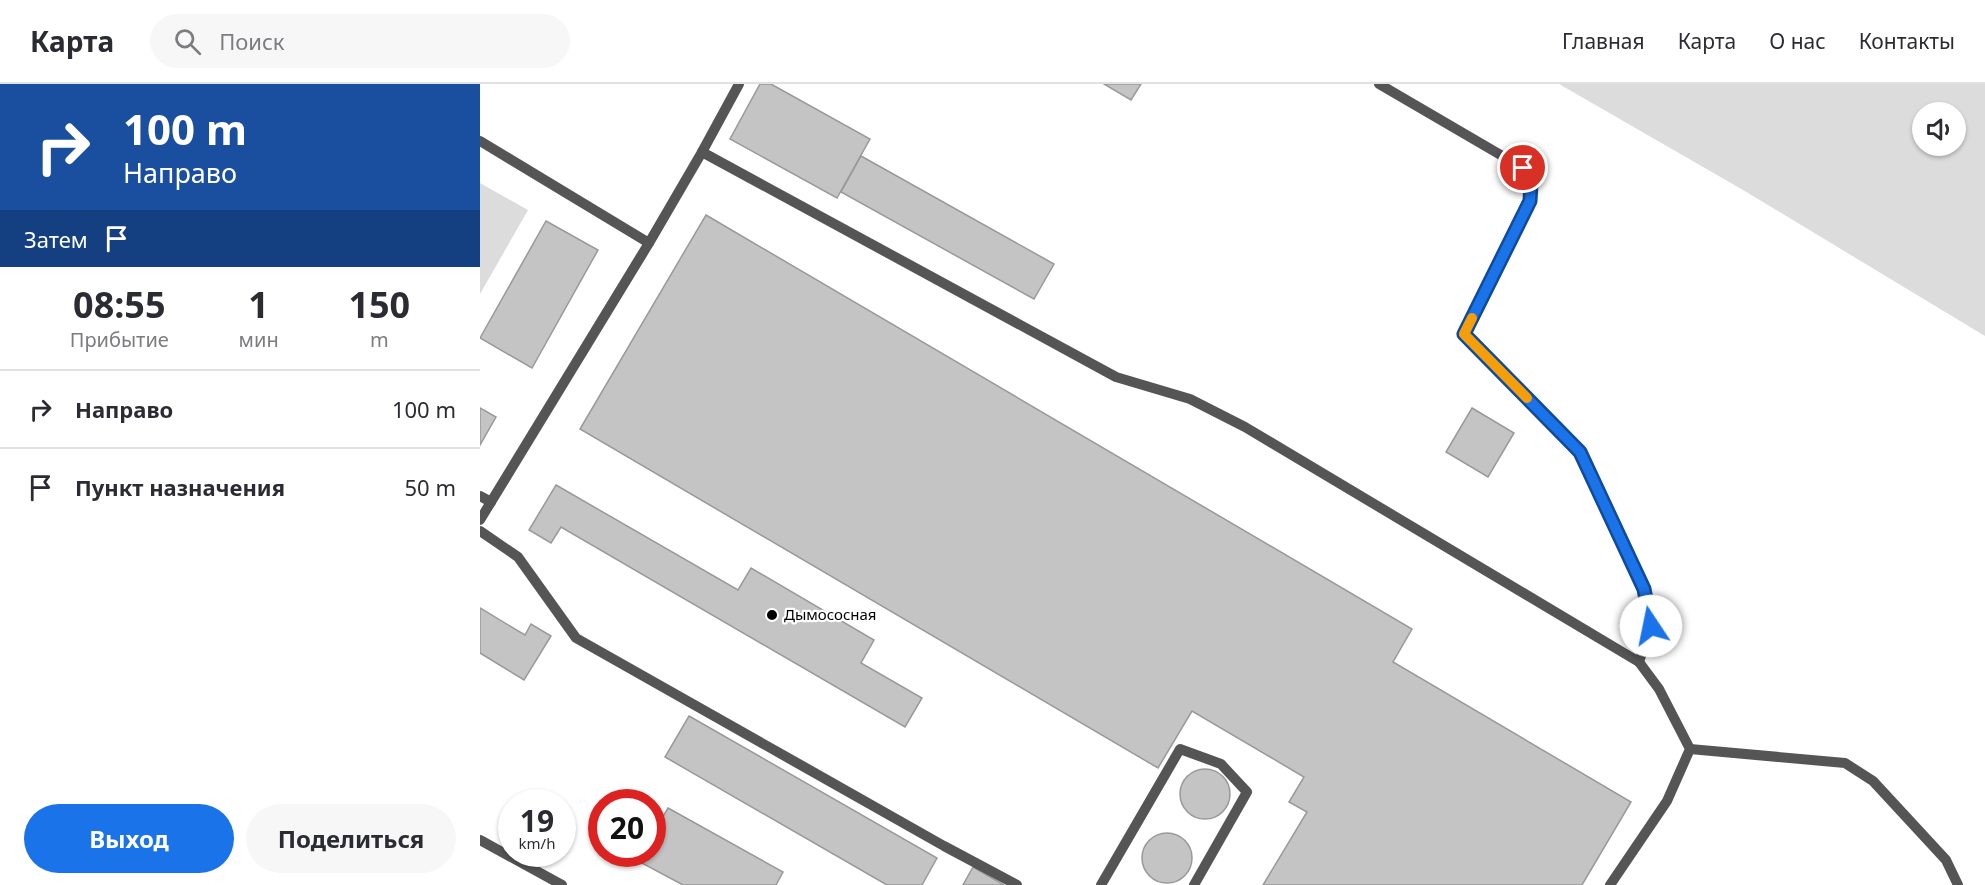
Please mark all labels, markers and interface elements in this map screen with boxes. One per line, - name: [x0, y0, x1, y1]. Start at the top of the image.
- search box: [150, 14, 570, 68]
- text: Карта: [30, 22, 114, 60]
- icon: search: [171, 25, 204, 58]
- text: Поиск: [219, 26, 285, 56]
- text: Главная: [1562, 27, 1645, 55]
- text: Карта: [1678, 27, 1736, 55]
- text: О нас: [1769, 27, 1826, 55]
- text: Контакты: [1859, 27, 1955, 55]
- text: 100 m: [123, 100, 247, 157]
- map controls: [1912, 102, 1966, 156]
- button: sound: [1912, 102, 1966, 156]
- icon: right: [24, 108, 102, 186]
- pin: [1497, 142, 1548, 193]
- icon: arrive: [1506, 151, 1539, 184]
- text: Направо: [123, 154, 237, 191]
- icon: arrive: [100, 222, 133, 255]
- text: Затем: [24, 224, 88, 254]
- text: 08:55: [73, 280, 166, 329]
- text: 1: [248, 280, 269, 329]
- text: 150: [348, 280, 410, 329]
- text: Прибытие: [70, 326, 169, 353]
- text: мин: [239, 326, 279, 353]
- text: m: [370, 326, 389, 353]
- icon: right: [24, 393, 57, 426]
- text: Направо: [75, 394, 173, 424]
- text: 100 m: [392, 394, 456, 424]
- icon: arrive: [24, 471, 57, 504]
- text: Пункт назначения: [75, 472, 285, 502]
- text: 50 m: [405, 472, 456, 502]
- position arrow: [1619, 594, 1683, 658]
- place label: Дымососная: [784, 604, 877, 624]
- marker: Дымососная: [765, 608, 779, 622]
- speed limit sign: 20: [588, 789, 666, 867]
- text: 19: [520, 800, 554, 841]
- button: Выход: [24, 804, 234, 873]
- button: Поделиться: [246, 804, 456, 873]
- text: km/h: [519, 833, 555, 853]

